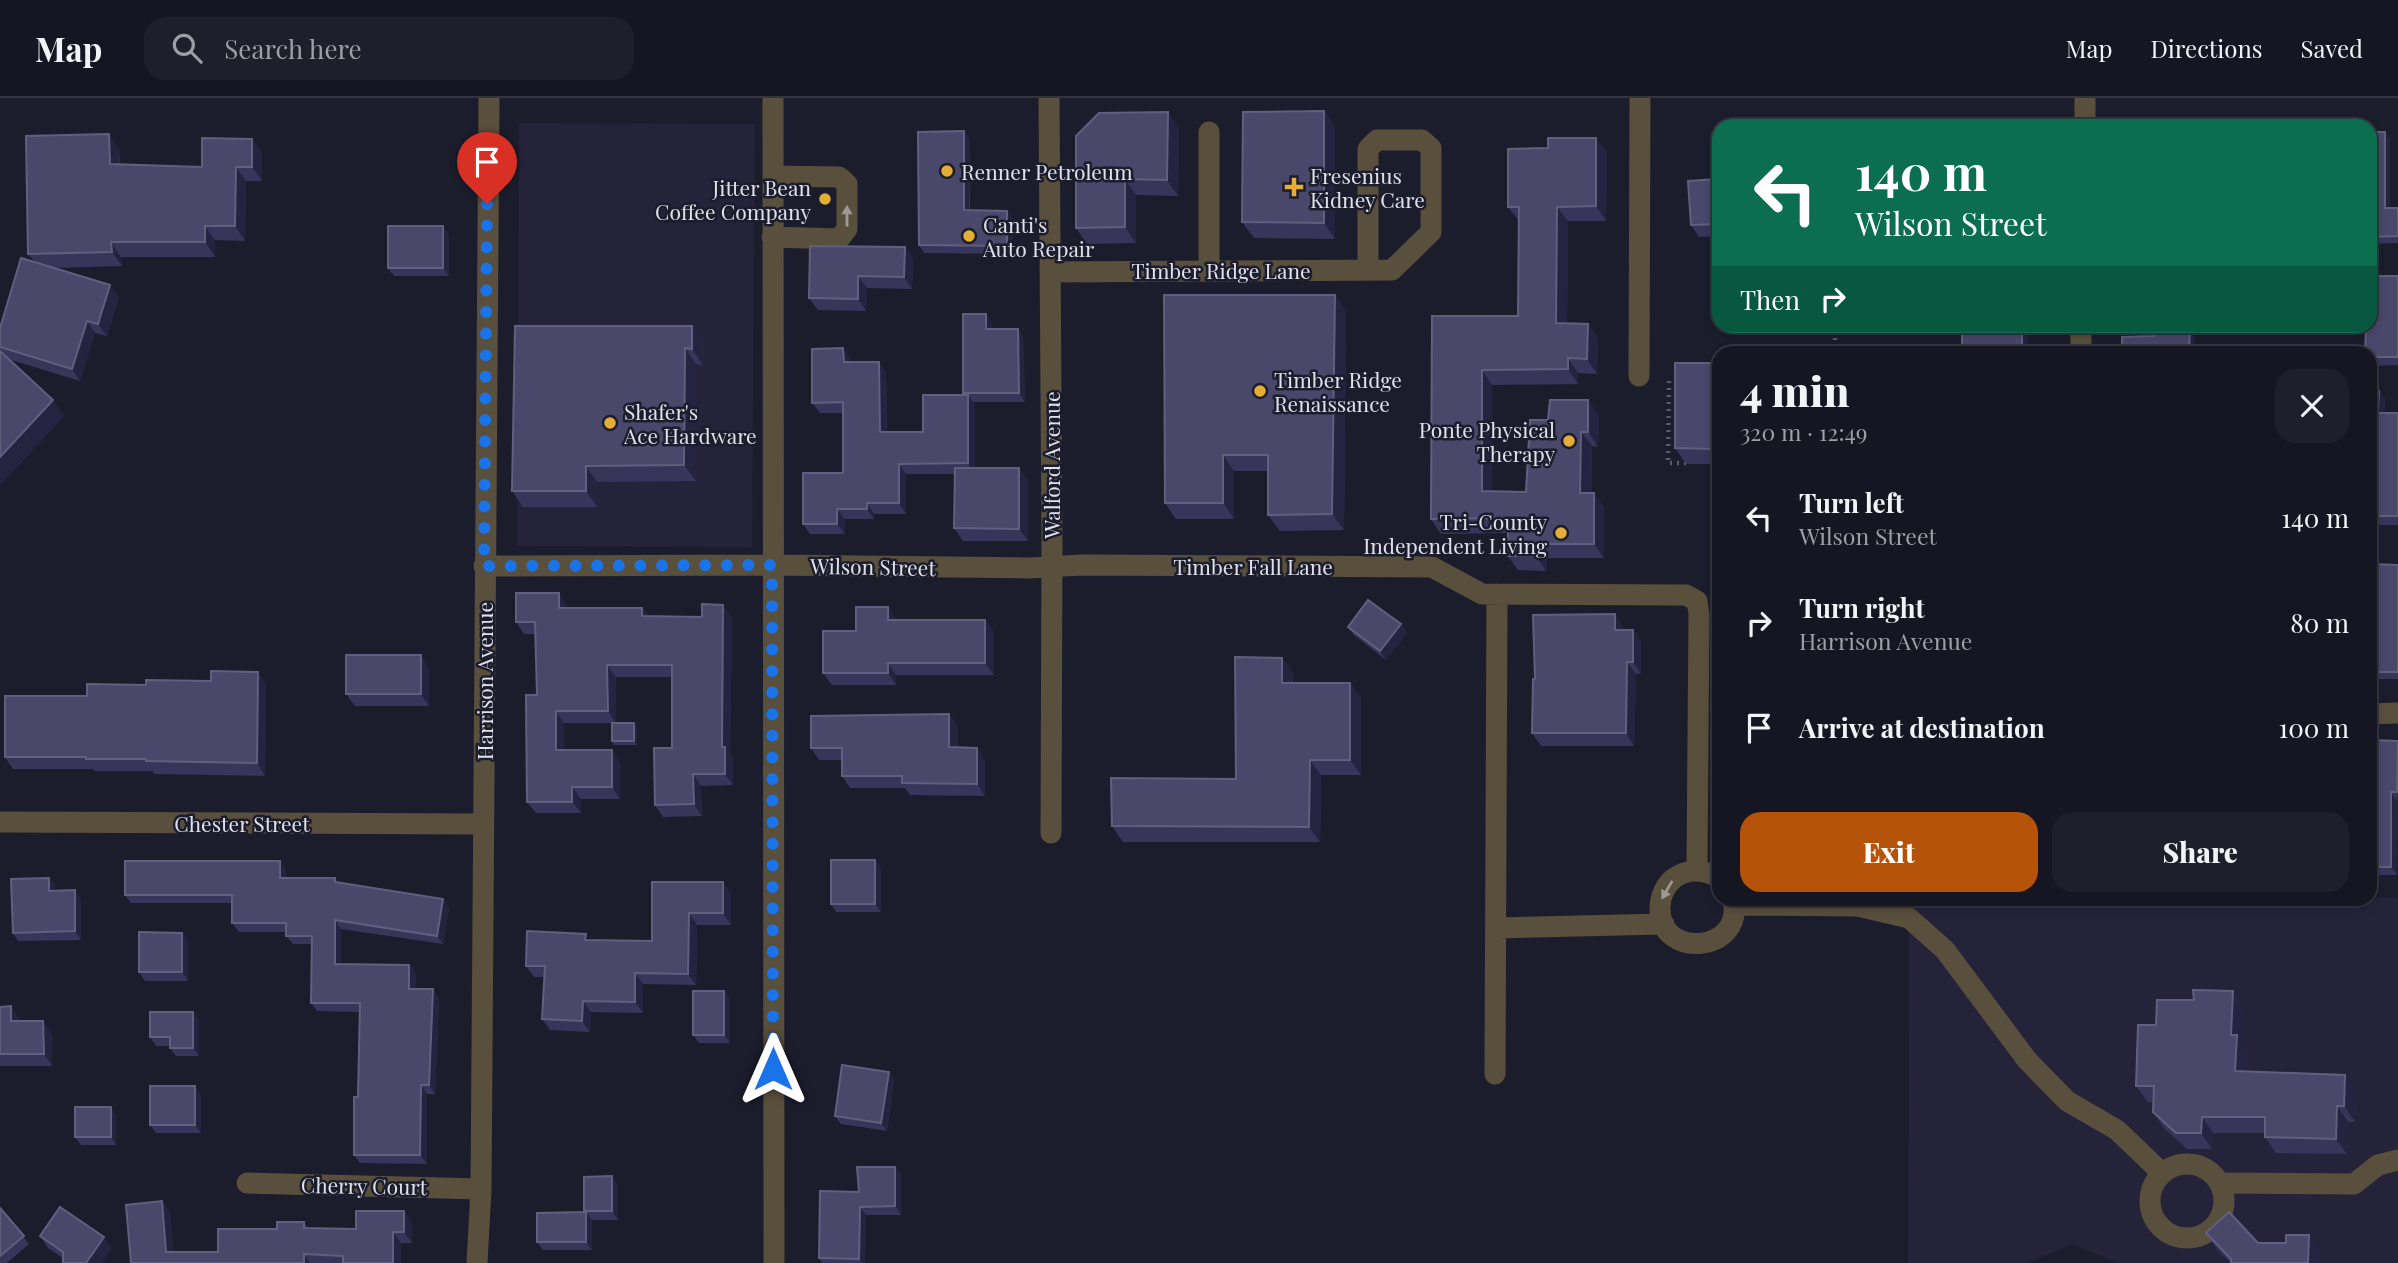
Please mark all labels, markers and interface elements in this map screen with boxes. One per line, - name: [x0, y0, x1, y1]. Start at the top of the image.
- search box: [144, 17, 634, 80]
- text: Map: [35, 26, 102, 70]
- icon: search: [168, 29, 206, 67]
- text: Search here: [224, 31, 362, 66]
- text: Map: [2066, 32, 2112, 64]
- text: Directions: [2150, 32, 2263, 64]
- text: Saved: [2301, 32, 2363, 64]
- pin: [457, 132, 517, 204]
- text: 140 m: [1855, 138, 1987, 203]
- icon: arrive: [468, 143, 506, 181]
- icon: left: [1740, 147, 1831, 238]
- place label: Renner Petroleum: [961, 157, 1133, 185]
- place label: Fresenius Kidney Care: [1310, 161, 1425, 213]
- marker: Renner Petroleum: [939, 163, 955, 179]
- place label: Jitter Bean Coffee Company: [655, 173, 811, 225]
- marker: Fresenius Kidney Care: [1284, 177, 1304, 197]
- marker: Jitter Bean Coffee Company: [817, 191, 833, 207]
- text: Wilson Street: [1855, 201, 2047, 244]
- one-way arrow: [841, 205, 853, 227]
- place label: Canti's Auto Repair: [982, 210, 1095, 262]
- marker: Canti's Auto Repair: [961, 228, 977, 244]
- street label: Timber Ridge Lane: [1131, 256, 1311, 284]
- icon: right: [1814, 280, 1852, 318]
- text: Then: [1740, 282, 1800, 317]
- text: 4 min: [1740, 362, 1849, 418]
- place label: Timber Ridge Renaissance: [1274, 365, 1402, 417]
- button: close: [2275, 369, 2349, 443]
- marker: Timber Ridge Renaissance: [1252, 383, 1268, 399]
- street label: Walford Avenue: [1037, 391, 1065, 540]
- place label: Shafer's Ace Hardware: [623, 397, 757, 449]
- marker: Shafer's Ace Hardware: [602, 415, 618, 431]
- place label: Ponte Physical Therapy: [1419, 415, 1555, 467]
- text: 320 m · 12:49: [1740, 416, 1868, 447]
- marker: Ponte Physical Therapy: [1561, 433, 1577, 449]
- text: Turn left: [1799, 485, 1904, 520]
- icon: left: [1740, 499, 1778, 537]
- text: 140 m: [2281, 500, 2349, 535]
- place label: Tri-County Independent Living: [1363, 507, 1547, 559]
- text: Wilson Street: [1799, 520, 1937, 551]
- marker: Tri-County Independent Living: [1553, 525, 1569, 541]
- street label: Wilson Street: [809, 551, 937, 581]
- street label: Timber Fall Lane: [1173, 552, 1333, 580]
- text: Turn right: [1799, 590, 1925, 625]
- street label: Harrison Avenue: [470, 602, 498, 760]
- icon: right: [1740, 604, 1778, 642]
- text: 80 m: [2290, 605, 2349, 640]
- text: Harrison Avenue: [1799, 625, 1972, 656]
- icon: arrive: [1740, 709, 1778, 747]
- text: Arrive at destination: [1799, 710, 2045, 745]
- text: 100 m: [2279, 710, 2349, 745]
- street label: Chester Street: [174, 809, 310, 837]
- button: Exit: [1740, 812, 2038, 892]
- button: Share: [2052, 812, 2349, 892]
- one-way arrow: [1661, 881, 1673, 900]
- position arrow: [736, 1032, 810, 1106]
- street label: Cherry Court: [301, 1170, 428, 1200]

